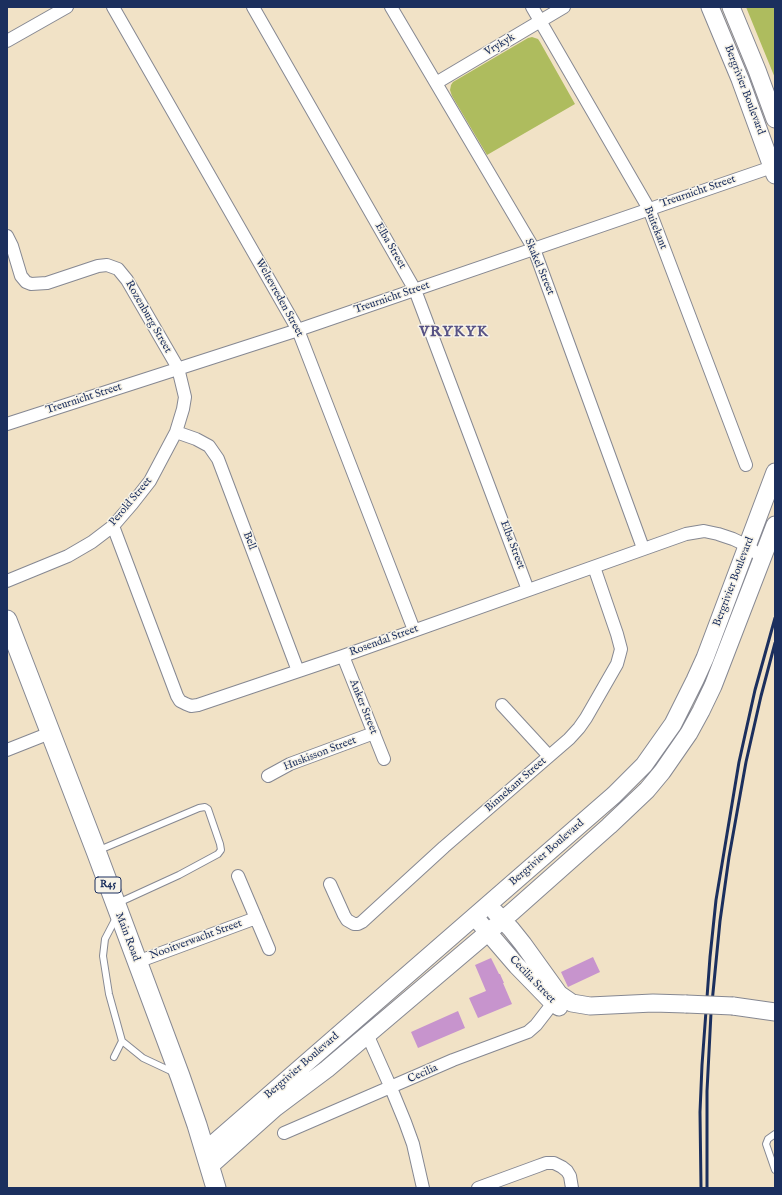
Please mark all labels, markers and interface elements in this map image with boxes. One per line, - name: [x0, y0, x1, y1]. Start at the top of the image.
- street label: Vrykyk: [482, 31, 518, 59]
- street label: Bergrivier Boulevard: [721, 43, 767, 137]
- street label: Treurnicht Street: [659, 173, 737, 211]
- street label: Buitekant: [640, 205, 670, 251]
- street label: Elba Street: [372, 221, 408, 271]
- street label: Skakel Street: [521, 237, 557, 297]
- street label: Weltevreden Street: [252, 257, 306, 339]
- street label: Rozenburg Street: [122, 278, 174, 356]
- street label: Treurnicht Street: [353, 279, 431, 317]
- district label: VRYKYK: [419, 324, 489, 342]
- street label: Treurnicht Street: [44, 381, 124, 417]
- street label: Perold Street: [107, 475, 155, 529]
- street label: Elba Street: [497, 519, 527, 571]
- street label: Bell: [240, 530, 258, 552]
- street label: Bergrivier Boulevard: [711, 535, 757, 629]
- street label: Rosendal Street: [348, 622, 420, 660]
- street label: Anker Street: [346, 678, 380, 736]
- street label: Huskisson Street: [282, 734, 358, 774]
- street label: Binnekant Street: [483, 755, 549, 815]
- street label: Bergrivier Boulevard: [507, 817, 587, 889]
- road number: R45: [95, 877, 121, 893]
- street label: Main Road: [112, 911, 142, 963]
- street label: Nooitverwacht Street: [148, 917, 244, 963]
- street label: Cecilia Street: [506, 953, 558, 1007]
- street label: Bergrivier Boulevard: [262, 1030, 342, 1102]
- street label: Cecilia: [406, 1062, 440, 1086]

